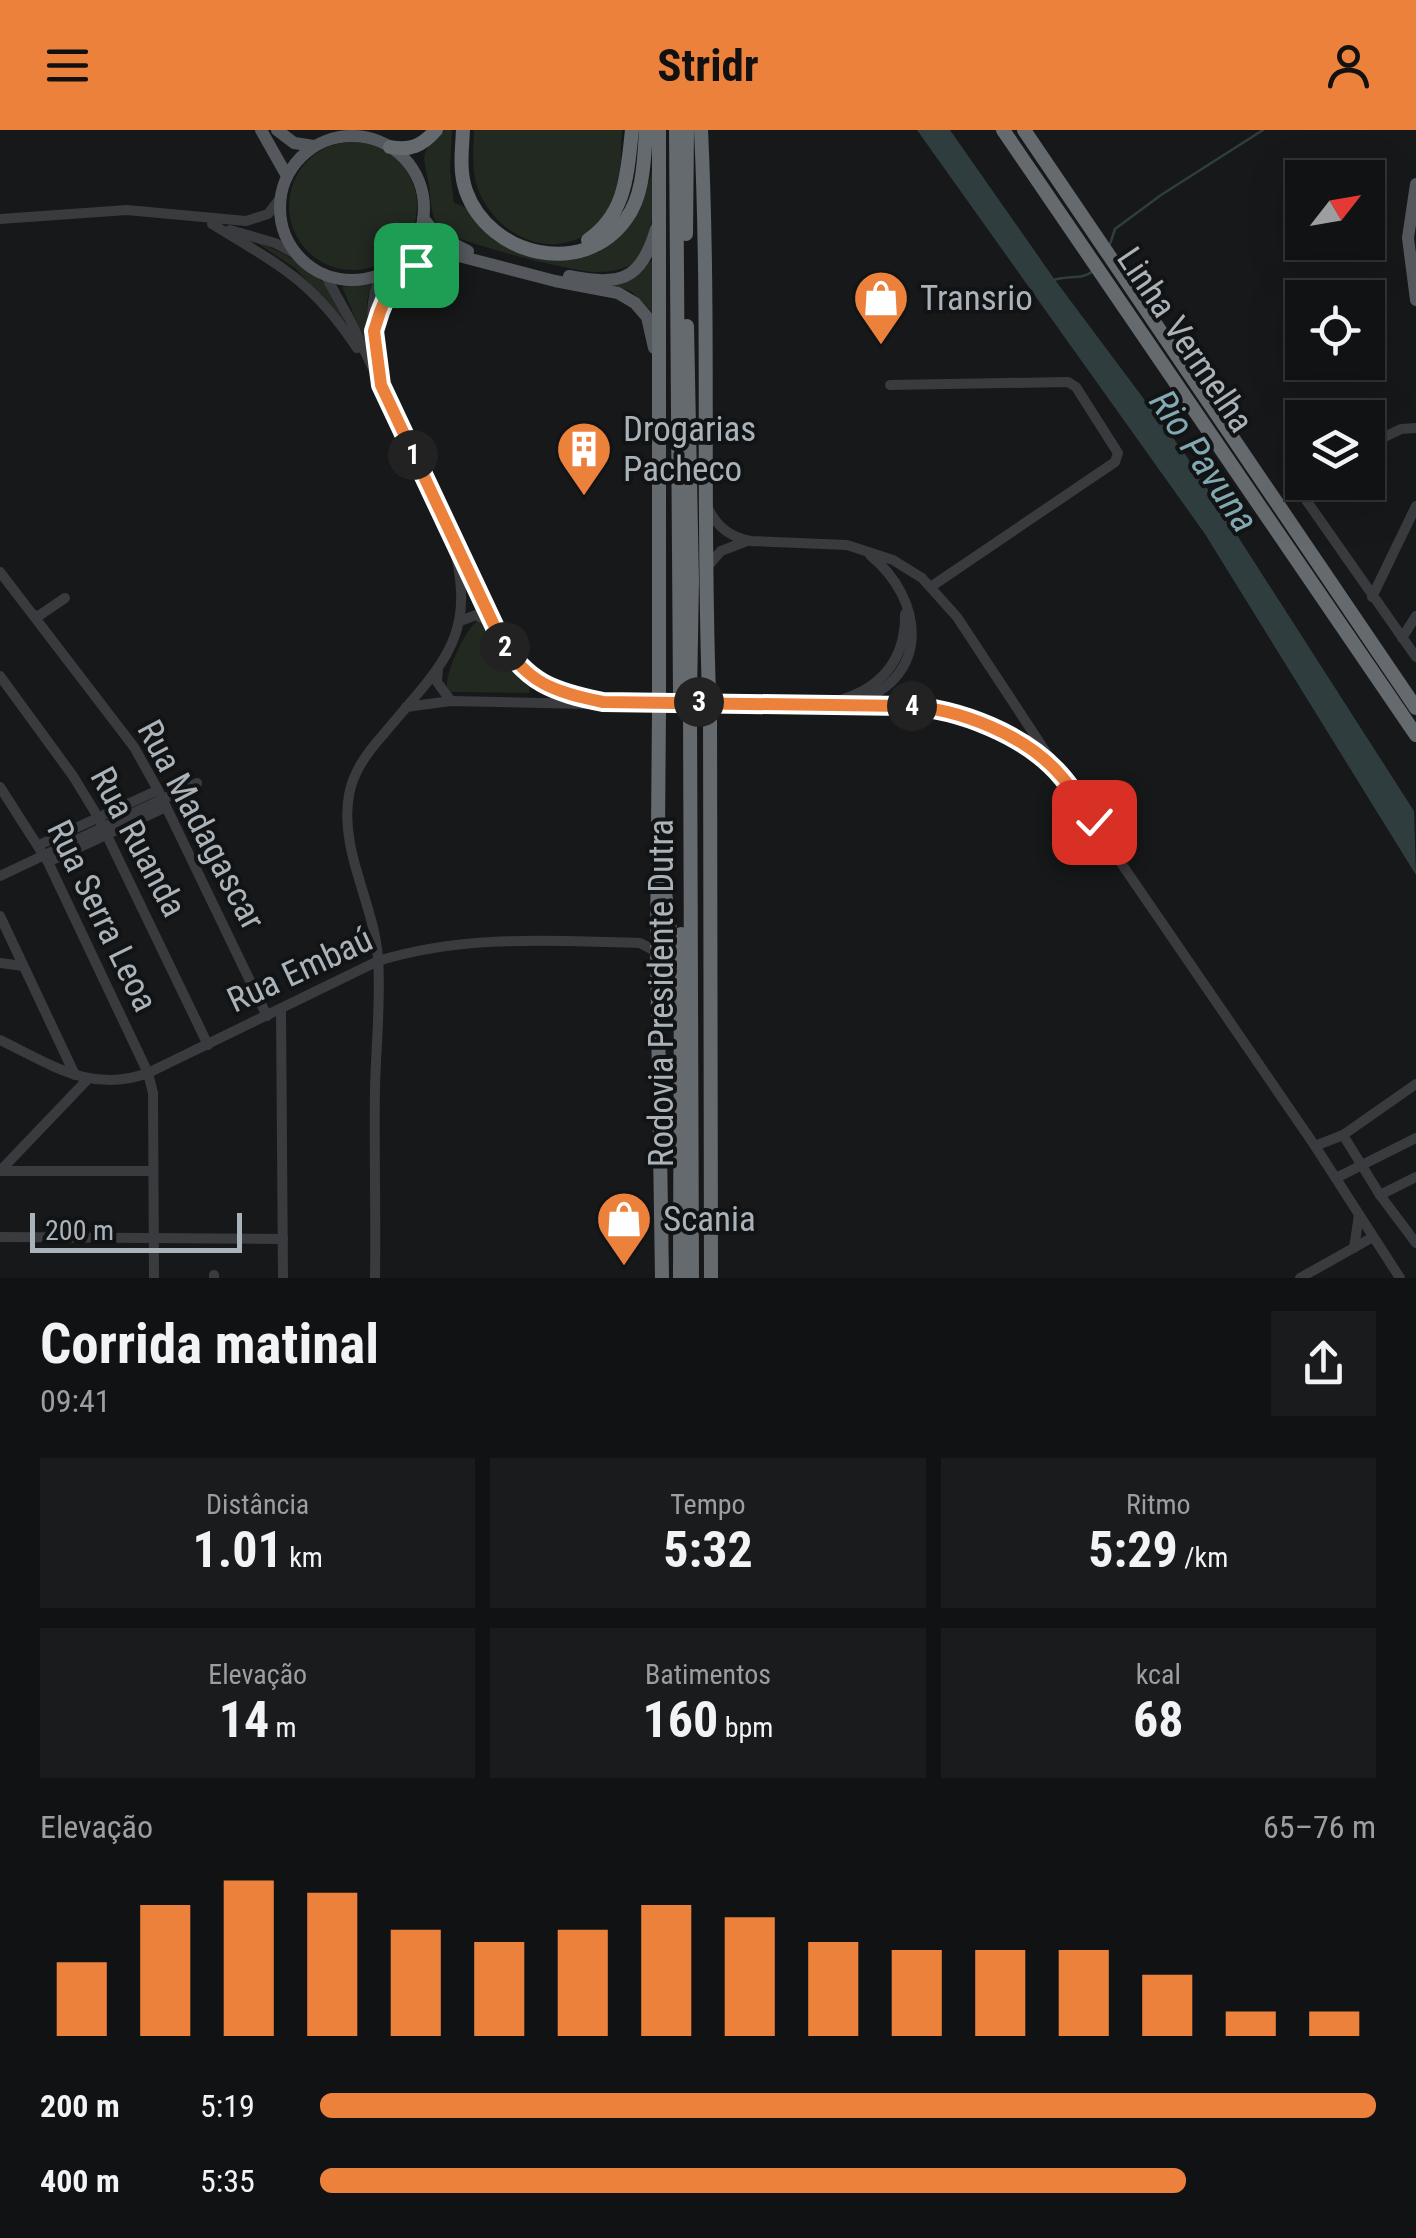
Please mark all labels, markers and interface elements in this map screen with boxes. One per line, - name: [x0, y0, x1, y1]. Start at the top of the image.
- icon: menu: [40, 38, 95, 93]
- icon: person: [1321, 38, 1376, 93]
- text: Stridr: [657, 39, 759, 92]
- north arrow: [1285, 160, 1385, 260]
- map controls: [1285, 160, 1385, 500]
- pin: [374, 223, 459, 308]
- icon: arrive: [389, 238, 444, 293]
- street label: Linha Vermelha: [1108, 240, 1262, 440]
- shop icon: Transrio: [851, 268, 911, 347]
- place label: Transrio: [920, 278, 1033, 319]
- button: locate: [1285, 280, 1385, 380]
- water label: Rio Pavuna: [1141, 382, 1267, 540]
- button: layers: [1285, 400, 1385, 500]
- place label: Drogarias Pacheco: [623, 409, 756, 490]
- building icon: Drogarias Pacheco: [554, 419, 614, 498]
- pin: 1: [388, 430, 438, 480]
- text: 1: [406, 438, 420, 471]
- pin: 2: [480, 622, 530, 672]
- text: 2: [498, 630, 512, 663]
- pin: 3: [674, 677, 724, 727]
- pin: 4: [887, 681, 937, 731]
- text: 3: [692, 685, 706, 718]
- text: 4: [905, 689, 919, 722]
- street label: Rua Madagascar: [129, 713, 273, 937]
- street label: Rua Ruanda: [81, 760, 195, 924]
- pin: [1052, 780, 1137, 865]
- icon: check: [1067, 795, 1122, 850]
- street label: Rua Serra Leoa: [38, 814, 166, 1018]
- street label: Rodovia Presidente Dutra: [641, 819, 682, 1167]
- street label: Rua Embaú: [221, 919, 379, 1021]
- shop icon: Scania: [594, 1189, 654, 1268]
- place label: Scania: [663, 1199, 756, 1240]
- scale bar: [30, 1208, 242, 1252]
- text: 200 m: [45, 1214, 114, 1247]
- button: share: [1271, 1311, 1376, 1416]
- text: Corrida matinal: [40, 1312, 379, 1376]
- text: 09:41: [40, 1382, 111, 1420]
- text: Distância: [206, 1488, 309, 1521]
- text: Tempo: [670, 1488, 746, 1521]
- text: Ritmo: [1126, 1488, 1191, 1521]
- text: 1.01: [192, 1521, 283, 1579]
- text: 5:32: [663, 1521, 753, 1579]
- text: 5:29: [1088, 1521, 1178, 1579]
- text: km: [283, 1541, 323, 1574]
- text: /km: [1178, 1541, 1228, 1574]
- text: Elevação: [208, 1658, 307, 1691]
- text: Batimentos: [645, 1658, 771, 1691]
- text: kcal: [1136, 1658, 1181, 1691]
- text: 14: [219, 1691, 269, 1749]
- text: 160: [643, 1691, 718, 1749]
- text: 68: [1133, 1691, 1184, 1749]
- text: m: [269, 1711, 297, 1744]
- text: bpm: [718, 1711, 773, 1744]
- text: Elevação: [40, 1808, 153, 1846]
- text: 65–76 m: [1263, 1808, 1376, 1846]
- text: 200 m: [40, 2087, 120, 2125]
- text: 5:19: [200, 2087, 255, 2125]
- text: 400 m: [40, 2162, 120, 2200]
- text: 5:35: [200, 2162, 255, 2200]

